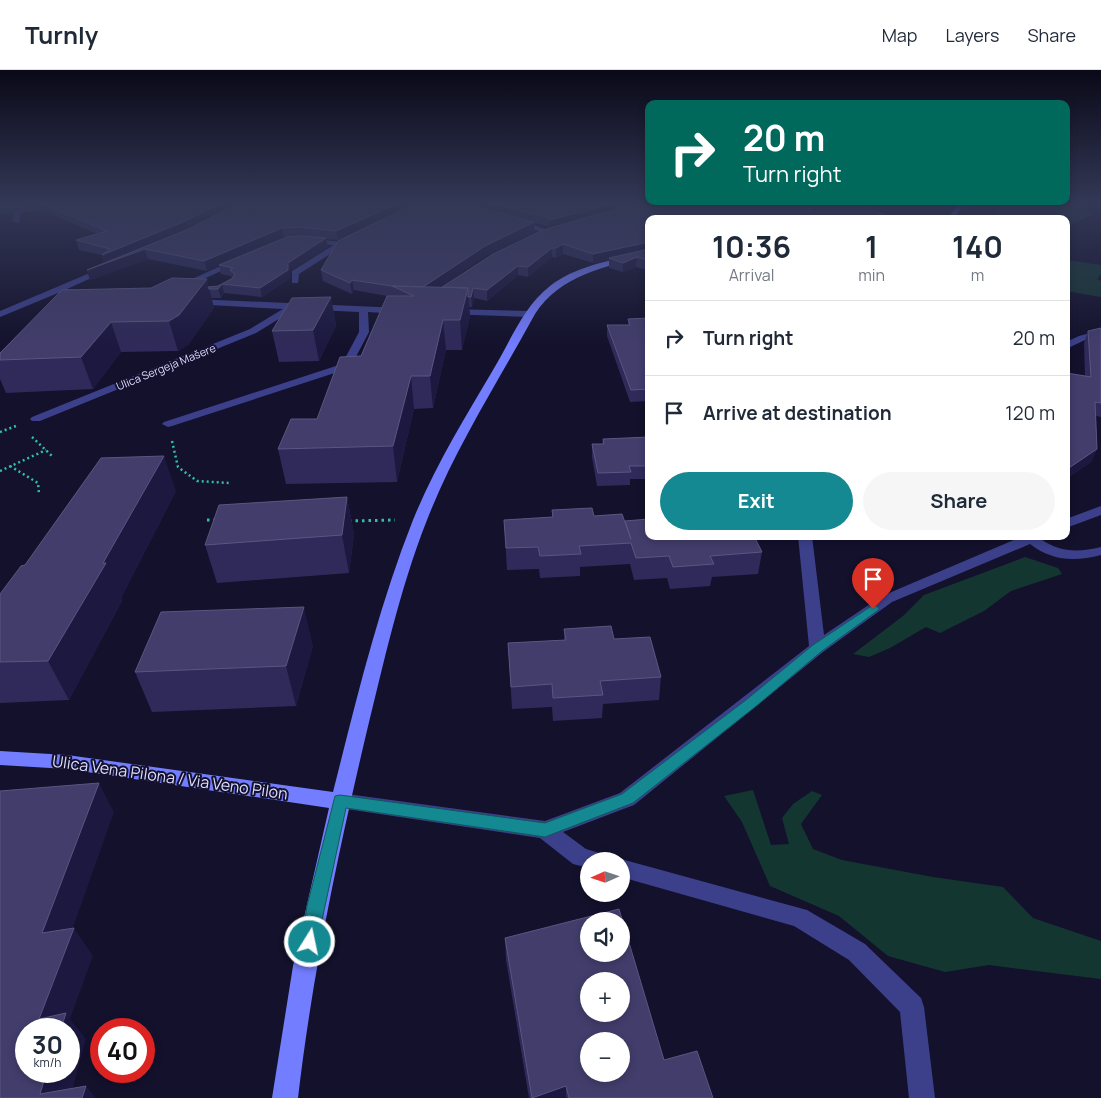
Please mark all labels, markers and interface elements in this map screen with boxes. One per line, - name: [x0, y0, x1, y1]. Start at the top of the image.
- text: Turnly: [25, 18, 98, 51]
- text: Map: [882, 23, 917, 47]
- text: Layers: [945, 23, 999, 47]
- text: Share: [1027, 23, 1076, 47]
- text: 20 m: [743, 114, 825, 162]
- icon: right: [660, 120, 725, 185]
- text: Turn right: [743, 159, 841, 189]
- text: 10:36: [712, 226, 791, 267]
- text: 1: [865, 226, 878, 267]
- text: 140: [952, 226, 1003, 267]
- text: Arrival: [729, 264, 774, 286]
- text: min: [858, 264, 885, 286]
- text: m: [971, 264, 984, 286]
- icon: right: [660, 324, 688, 352]
- text: Turn right: [703, 325, 793, 351]
- text: 20 m: [1013, 325, 1055, 351]
- street label: Ulica Sergeja Mašere: [114, 340, 218, 393]
- icon: arrive: [660, 399, 688, 427]
- text: Arrive at destination: [703, 400, 892, 426]
- text: 120 m: [1005, 400, 1055, 426]
- button: Exit: [660, 472, 853, 530]
- button: Share: [863, 472, 1055, 530]
- pin: [852, 558, 894, 609]
- icon: arrive: [859, 565, 887, 593]
- street label: Ulica Vena Pilona / Via Veno Pilon: [51, 750, 289, 804]
- north arrow: [580, 852, 630, 902]
- map controls: [580, 852, 630, 1082]
- button: sound: [580, 912, 630, 962]
- position arrow: [283, 915, 335, 967]
- button: +: [580, 972, 630, 1022]
- speed limit sign: 40: [90, 1018, 155, 1083]
- text: 30: [32, 1027, 63, 1062]
- button: −: [580, 1032, 630, 1082]
- text: km/h: [34, 1054, 61, 1071]

